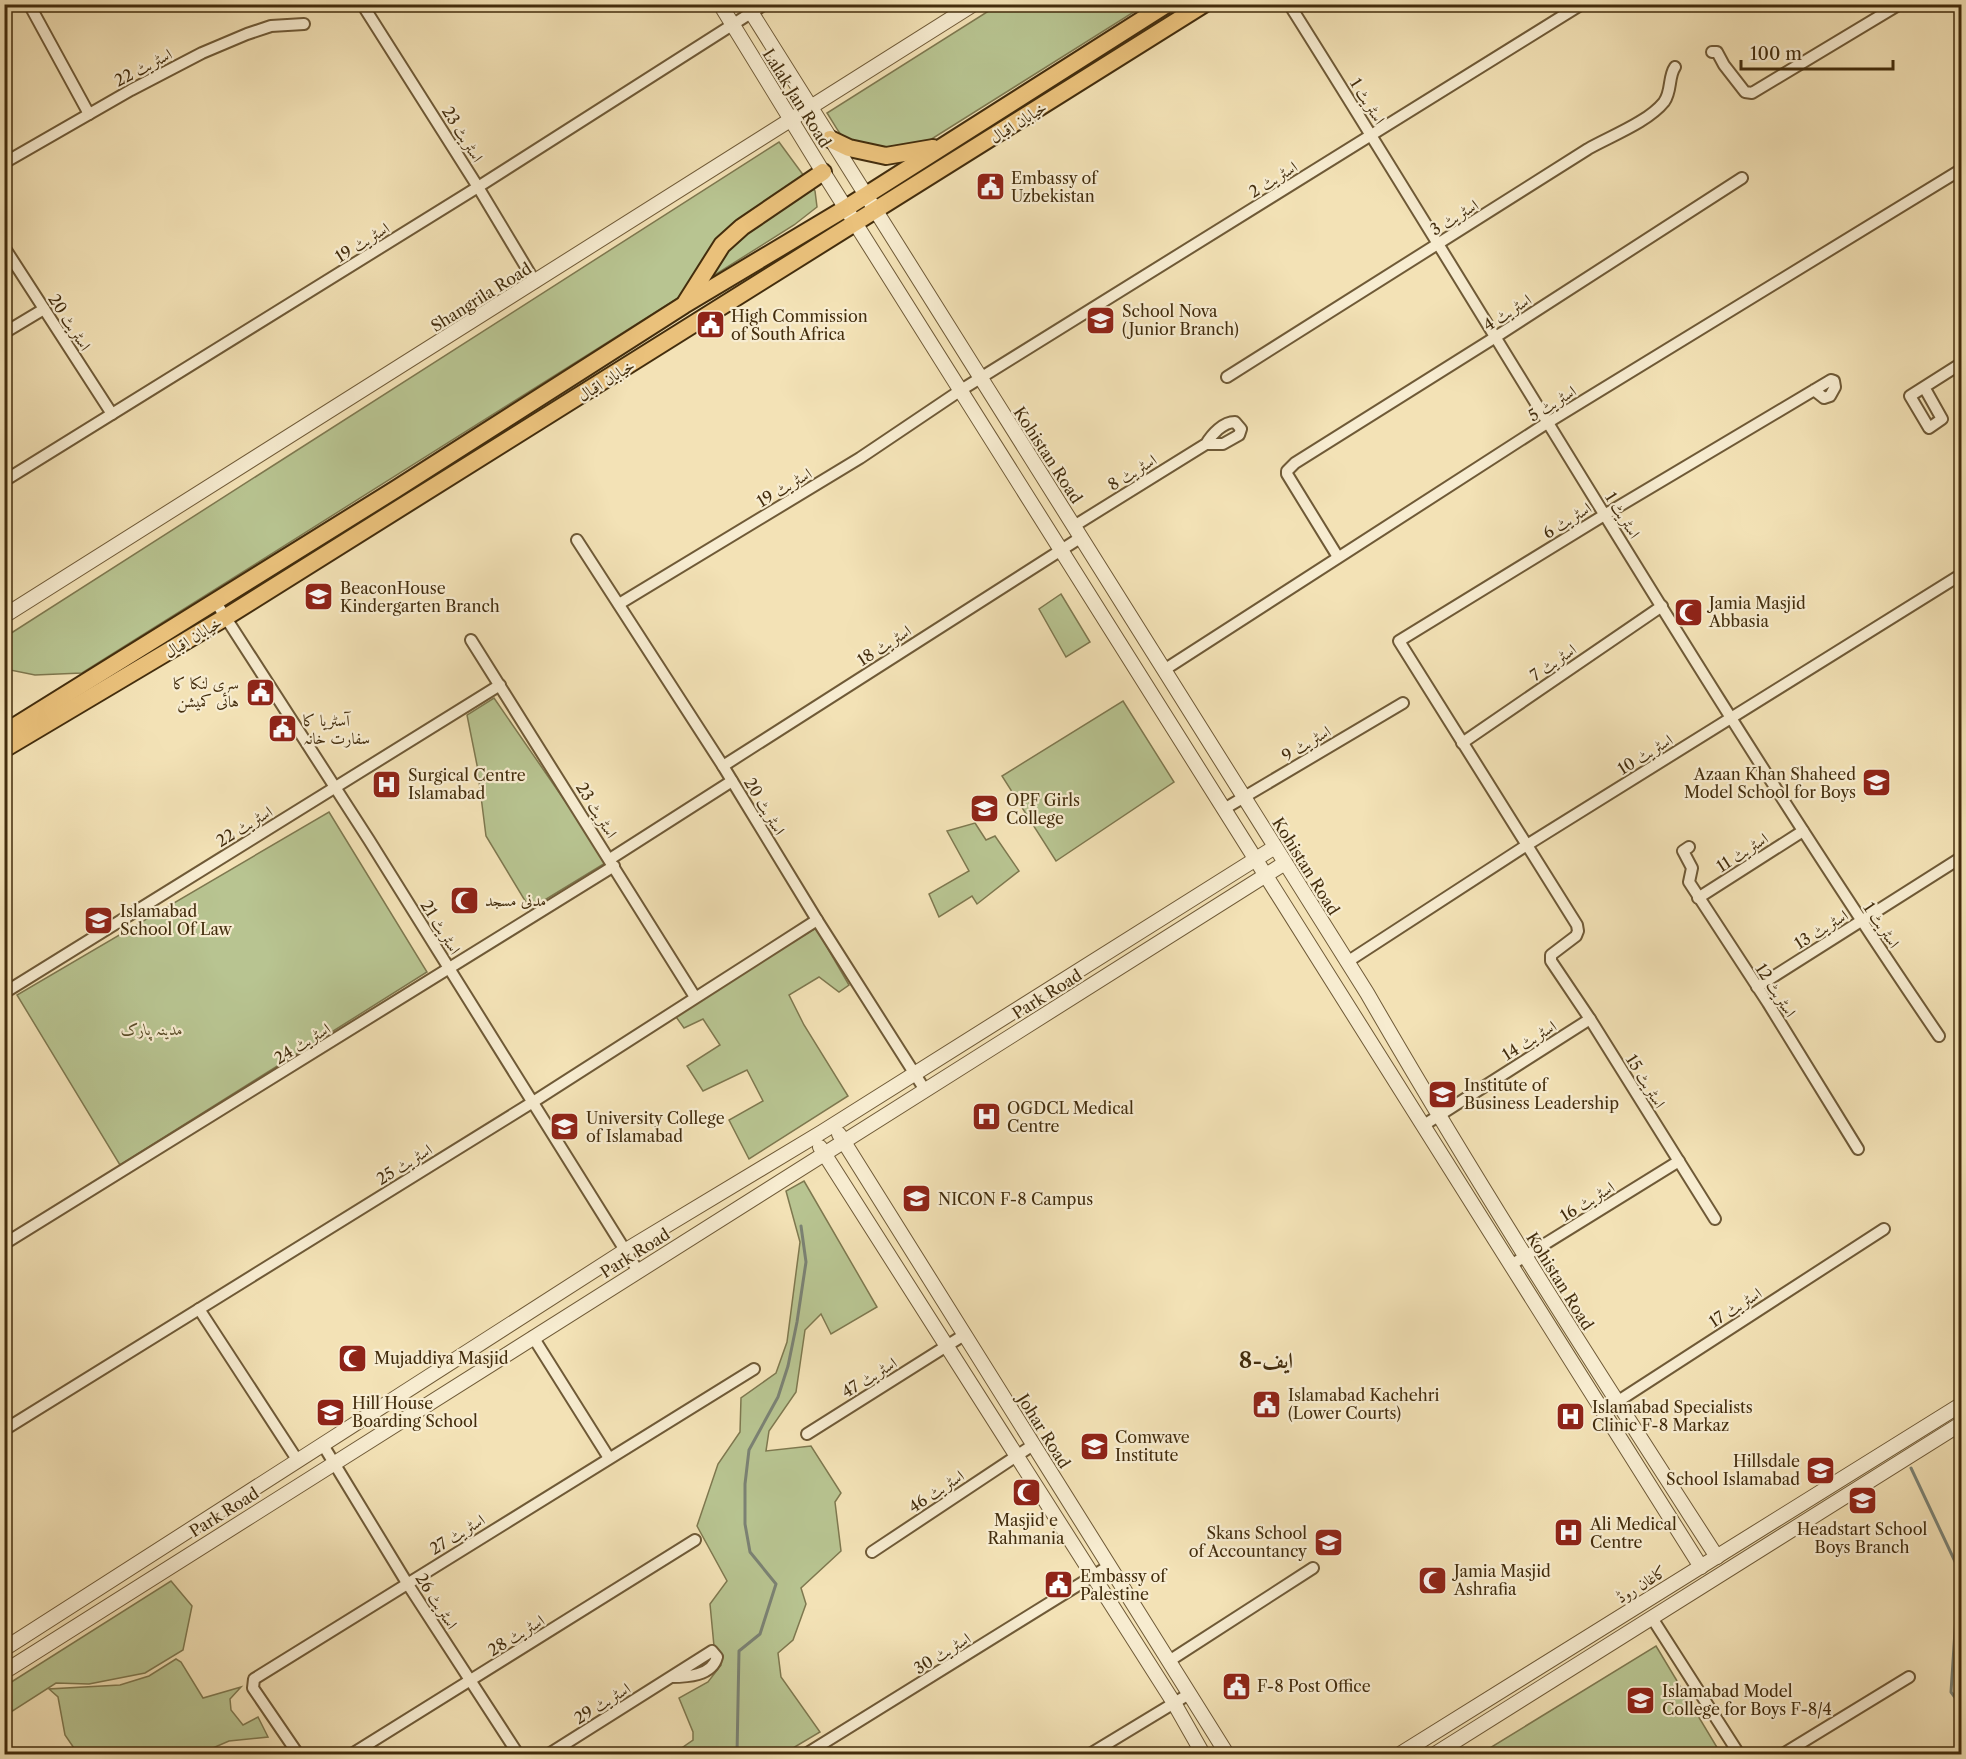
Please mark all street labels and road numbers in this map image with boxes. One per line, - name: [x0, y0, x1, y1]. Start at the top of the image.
- street label: اسٹریٹ 22: [111, 44, 176, 91]
- street label: Lalak Jan Road: [759, 45, 836, 151]
- street label: اسٹریٹ 1: [1345, 74, 1390, 128]
- street label: خیابان اقبال: [986, 97, 1050, 147]
- street label: اسٹریٹ 23: [437, 102, 488, 166]
- street label: اسٹریٹ 2: [1245, 156, 1301, 202]
- street label: اسٹریٹ 3: [1426, 195, 1482, 240]
- street label: اسٹریٹ 19: [331, 218, 393, 267]
- street label: Shangrila Road: [427, 258, 535, 336]
- street label: اسٹریٹ 4: [1479, 289, 1535, 336]
- street label: اسٹریٹ 20: [44, 290, 96, 355]
- street label: خیابان اقبال: [574, 355, 638, 405]
- street label: اسٹریٹ 5: [1524, 381, 1580, 426]
- street label: Kohistan Road: [1009, 403, 1087, 507]
- street label: اسٹریٹ 8: [1104, 449, 1161, 496]
- street label: اسٹریٹ 19: [753, 463, 815, 512]
- street label: اسٹریٹ 1: [1600, 488, 1645, 542]
- street label: اسٹریٹ 6: [1539, 497, 1595, 543]
- street label: خیابان اقبال: [161, 612, 225, 662]
- street label: اسٹریٹ 18: [853, 620, 915, 671]
- street label: اسٹریٹ 7: [1526, 639, 1581, 686]
- street label: اسٹریٹ 9: [1278, 721, 1335, 766]
- street label: اسٹریٹ 10: [1614, 729, 1677, 779]
- street label: اسٹریٹ 20: [739, 774, 790, 839]
- street label: اسٹریٹ 23: [571, 778, 622, 842]
- street label: اسٹریٹ 22: [212, 801, 276, 852]
- street label: Kohistan Road: [1268, 813, 1344, 919]
- street label: اسٹریٹ 11: [1712, 828, 1772, 877]
- street label: اسٹریٹ 21: [416, 896, 465, 958]
- street label: اسٹریٹ 1: [1859, 898, 1904, 952]
- street label: اسٹریٹ 13: [1790, 905, 1852, 954]
- street label: اسٹریٹ 12: [1750, 959, 1801, 1021]
- street label: Park Road: [1009, 965, 1086, 1023]
- street label: اسٹریٹ 14: [1498, 1016, 1560, 1065]
- street label: اسٹریٹ 24: [270, 1018, 334, 1069]
- street label: اسٹریٹ 15: [1621, 1050, 1670, 1112]
- street label: اسٹریٹ 25: [372, 1139, 436, 1190]
- street label: اسٹریٹ 16: [1556, 1177, 1618, 1226]
- street label: Park Road: [597, 1224, 674, 1282]
- street label: Kohistan Road: [1522, 1228, 1598, 1334]
- street label: اسٹریٹ 17: [1705, 1283, 1766, 1332]
- street label: اسٹریٹ 47: [838, 1352, 901, 1403]
- street label: Johar Road: [1012, 1388, 1075, 1472]
- street label: اسٹریٹ 46: [904, 1465, 968, 1518]
- street label: Park Road: [186, 1483, 263, 1541]
- street label: اسٹریٹ 27: [426, 1509, 489, 1560]
- street label: کاغان روڈ: [1612, 1561, 1670, 1607]
- street label: اسٹریٹ 26: [411, 1569, 462, 1633]
- street label: اسٹریٹ 28: [484, 1610, 548, 1661]
- street label: اسٹریٹ 30: [910, 1628, 975, 1679]
- street label: اسٹریٹ 29: [570, 1678, 634, 1729]

